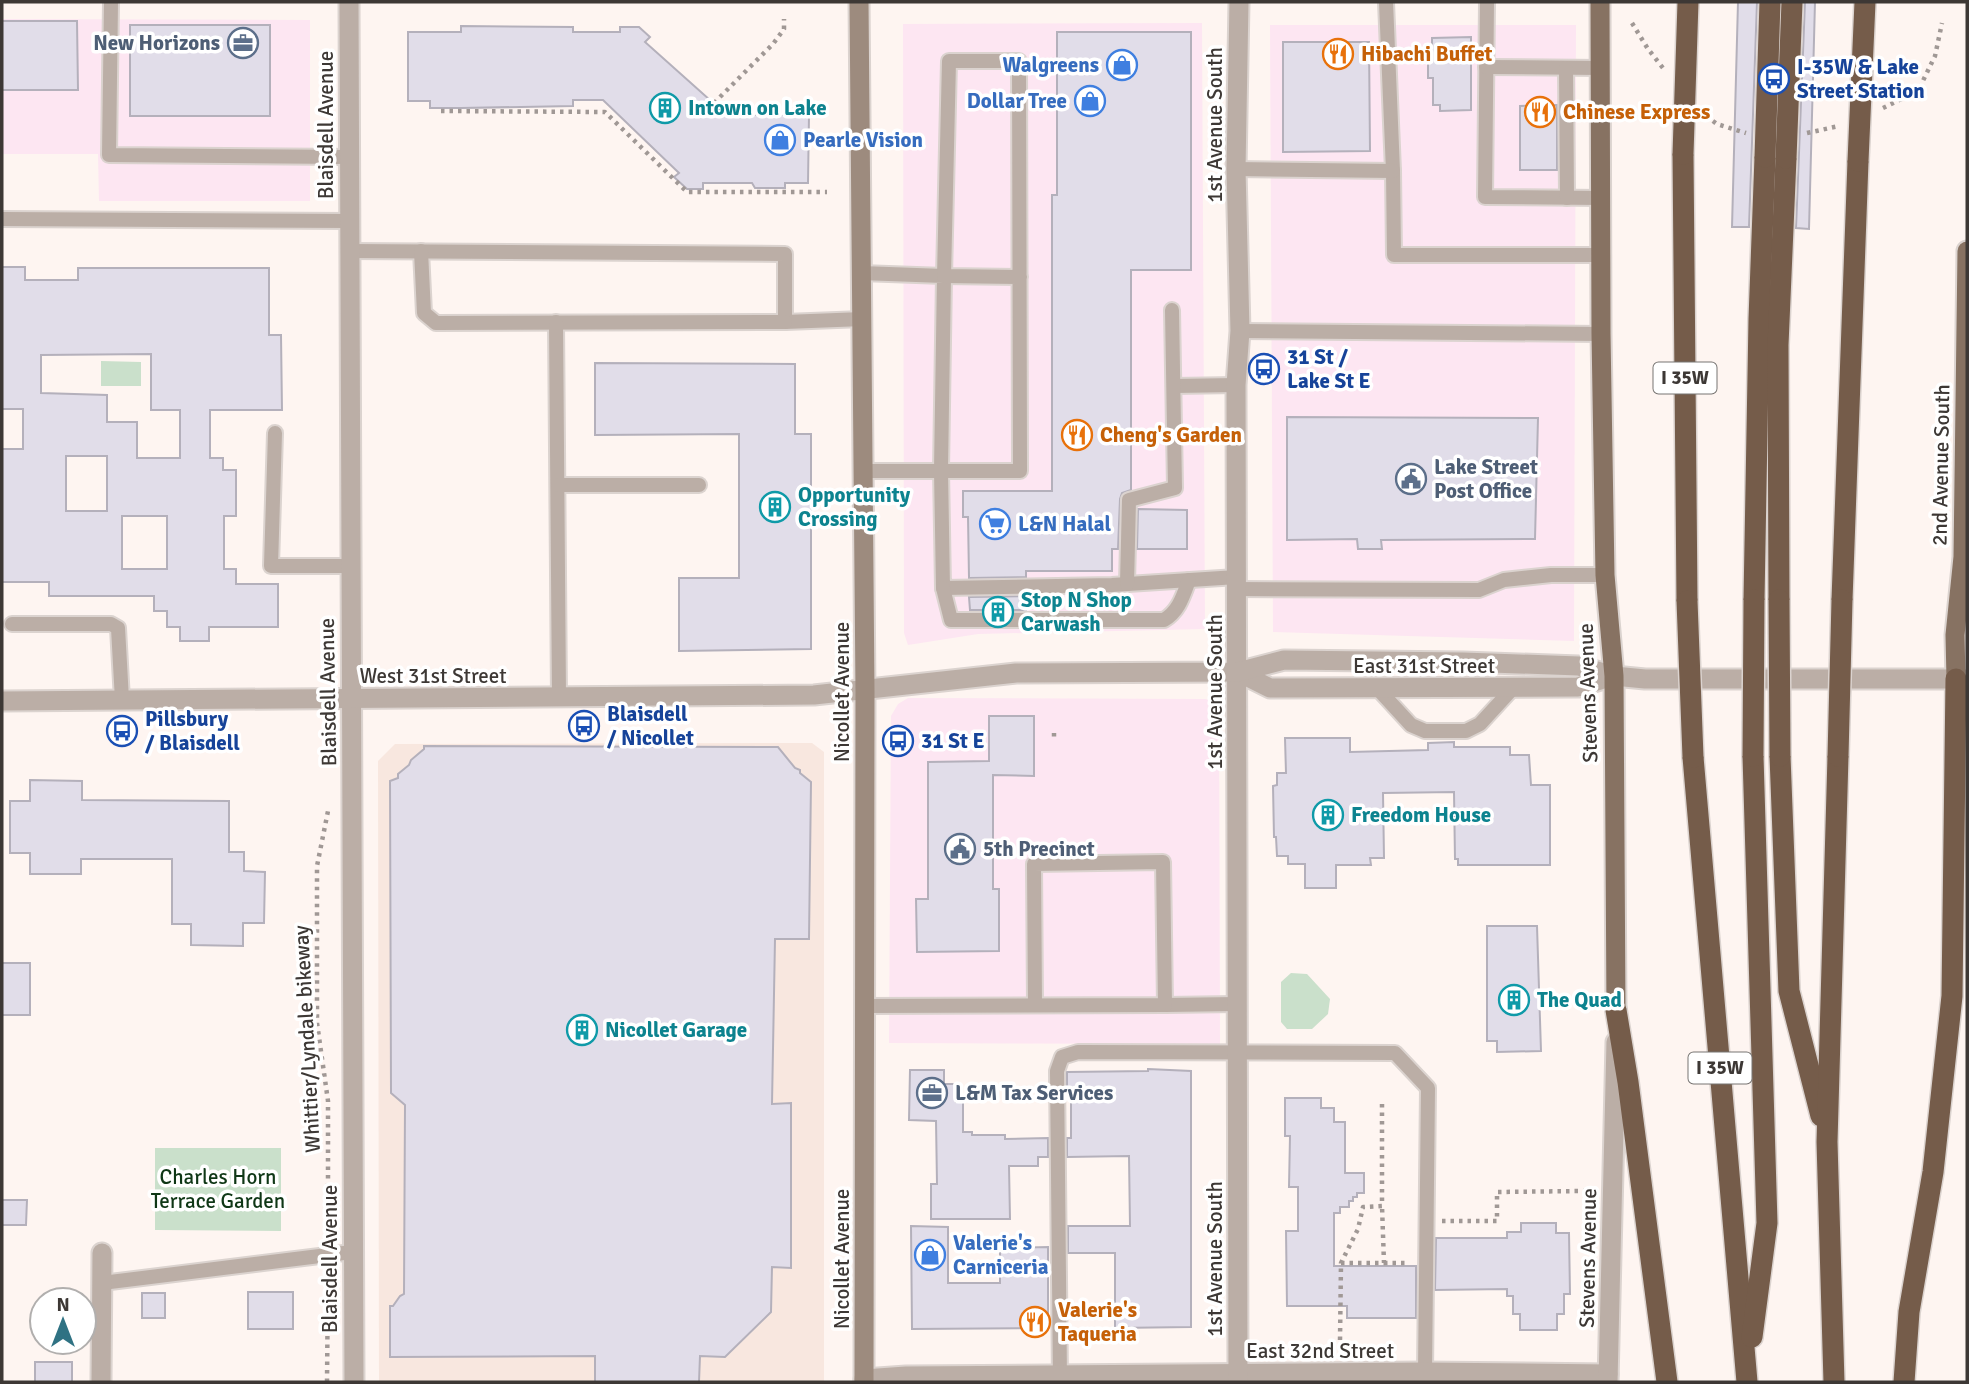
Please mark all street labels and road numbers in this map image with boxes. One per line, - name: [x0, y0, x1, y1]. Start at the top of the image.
- street label: 1st Avenue South: [1202, 47, 1228, 203]
- street label: Blaisdell Avenue: [313, 51, 339, 199]
- road number: I 35W: [1654, 362, 1716, 394]
- street label: 2nd Avenue South: [1927, 384, 1955, 546]
- street label: 1st Avenue South: [1202, 614, 1228, 770]
- street label: Blaisdell Avenue: [314, 618, 342, 766]
- street label: Nicollet Avenue: [829, 622, 855, 762]
- street label: Stevens Avenue: [1573, 623, 1603, 763]
- street label: East 31st Street: [1353, 653, 1495, 679]
- street label: West 31st Street: [359, 663, 507, 689]
- street label: Whittier/Lyndale bikeway: [288, 924, 326, 1153]
- road number: I 35W: [1688, 1052, 1752, 1084]
- street label: 1st Avenue South: [1202, 1181, 1228, 1337]
- street label: Blaisdell Avenue: [317, 1185, 343, 1333]
- street label: Stevens Avenue: [1574, 1188, 1602, 1328]
- street label: Nicollet Avenue: [829, 1189, 855, 1329]
- street label: East 32nd Street: [1246, 1338, 1394, 1364]

